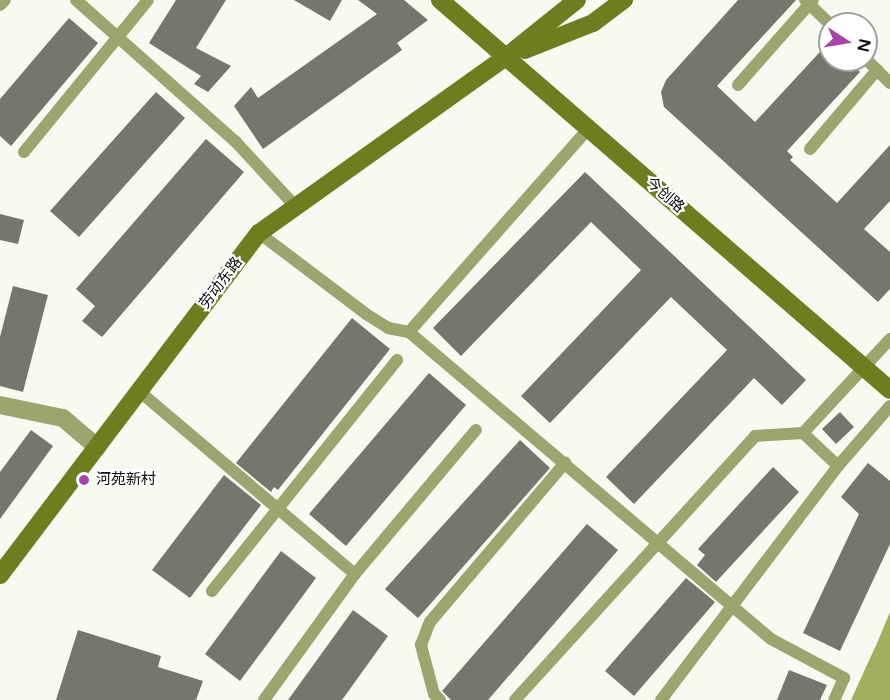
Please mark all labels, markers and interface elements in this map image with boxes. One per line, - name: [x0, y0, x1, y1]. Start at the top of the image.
- north arrow: [818, 12, 878, 72]
- text: N: [853, 37, 875, 54]
- street label: 今创路: [642, 173, 688, 217]
- street label: 劳动东路: [196, 254, 246, 312]
- place label: 河苑新村: [96, 471, 156, 489]
- marker: 河苑新村: [77, 473, 91, 487]

